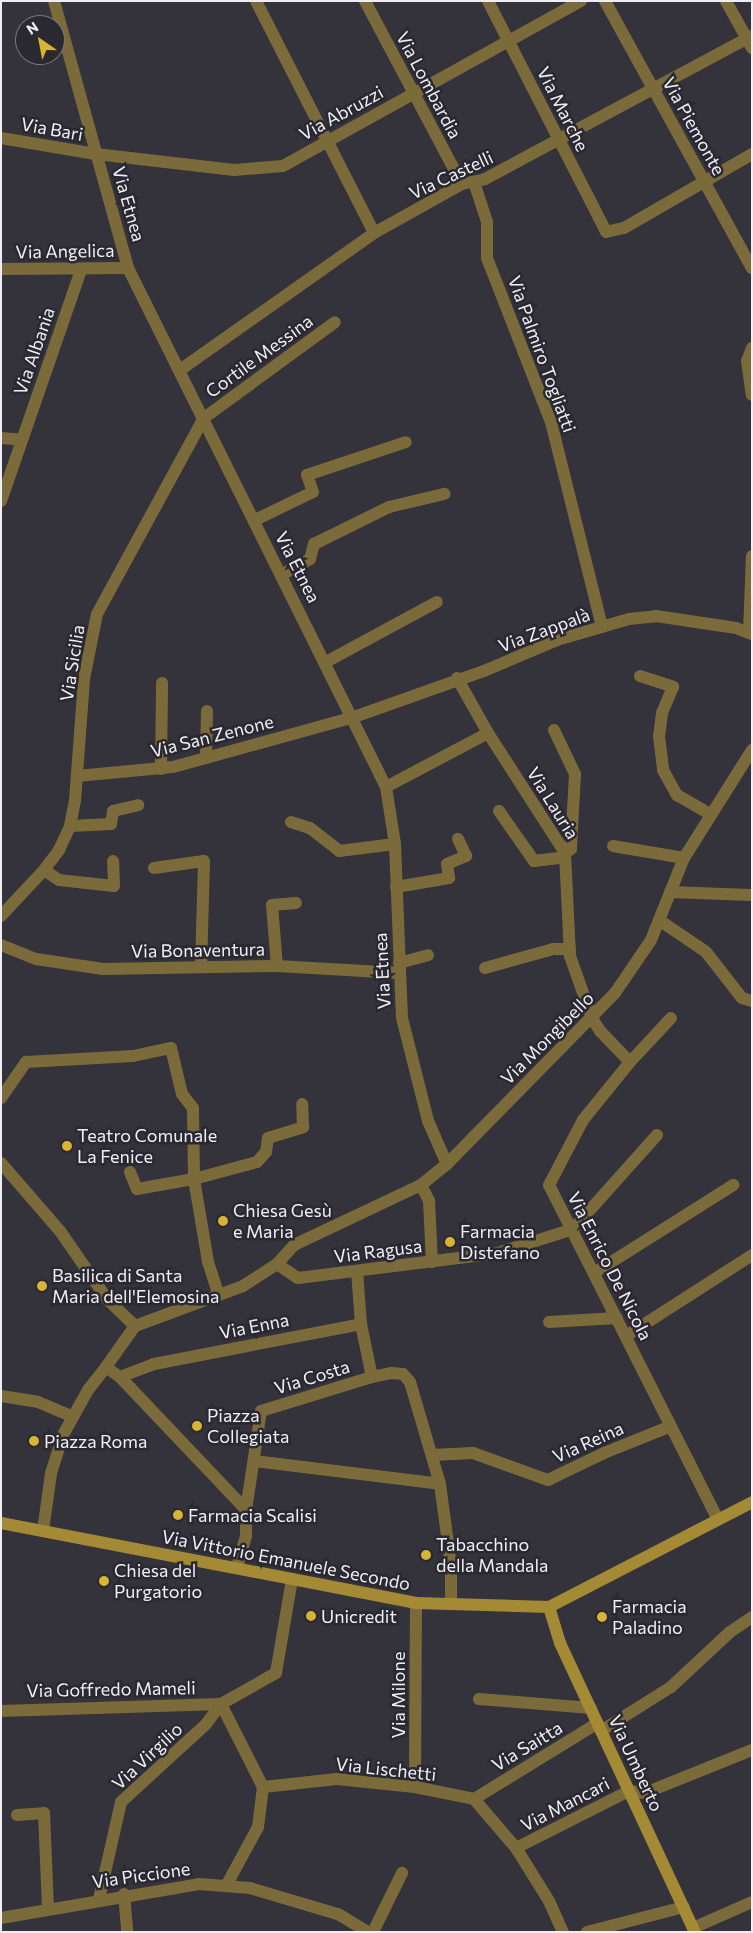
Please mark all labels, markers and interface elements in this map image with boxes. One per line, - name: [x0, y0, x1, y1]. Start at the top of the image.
- north arrow: [15, 15, 65, 65]
- text: N: [23, 18, 41, 38]
- street label: Via Lombardia: [392, 28, 466, 142]
- street label: Via Marche: [533, 63, 593, 155]
- street label: Via Piemonte: [658, 73, 730, 179]
- street label: Via Abruzzi: [295, 81, 387, 145]
- street label: Via Bari: [19, 113, 85, 145]
- street label: Via Castelli: [406, 146, 496, 204]
- street label: Via Etnea: [108, 164, 150, 244]
- street label: Via Angelica: [15, 239, 115, 263]
- street label: Via Palmiro Togliatti: [504, 273, 580, 435]
- street label: Via Albania: [9, 304, 59, 398]
- street label: Cortile Messina: [201, 310, 317, 402]
- street label: Via Etnea: [271, 528, 325, 606]
- street label: Via Zappalà: [495, 603, 593, 657]
- street label: Via Sicilia: [55, 623, 89, 703]
- street label: Via San Zenone: [148, 710, 276, 762]
- street label: Via Lauria: [522, 763, 584, 843]
- street label: Via Etnea: [369, 932, 395, 1010]
- street label: Via Bonaventura: [131, 938, 265, 962]
- street label: Via Mongibello: [496, 987, 598, 1089]
- place label: Teatro Comunale La Fenice: [77, 1125, 217, 1168]
- marker: Teatro Comunale La Fenice: [61, 1140, 73, 1152]
- street label: Via Enrico De Nicola: [563, 1188, 657, 1344]
- place label: Chiesa Gesù e Maria: [233, 1200, 332, 1242]
- marker: Chiesa Gesù e Maria: [217, 1215, 229, 1227]
- place label: Farmacia Distefano: [460, 1221, 540, 1264]
- street label: Via Ragusa: [333, 1235, 423, 1267]
- marker: Farmacia Distefano: [444, 1236, 456, 1248]
- place label: Basilica di Santa Maria dell'Elemosina: [52, 1265, 219, 1308]
- marker: Basilica di Santa Maria dell'Elemosina: [36, 1280, 48, 1292]
- street label: Via Enna: [217, 1309, 291, 1343]
- street label: Via Costa: [272, 1355, 352, 1399]
- place label: Piazza Collegiata: [207, 1405, 289, 1448]
- street label: Via Reina: [549, 1417, 627, 1467]
- marker: Piazza Collegiata: [191, 1420, 203, 1432]
- place label: Piazza Roma: [44, 1430, 147, 1452]
- marker: Piazza Roma: [28, 1435, 40, 1447]
- place label: Farmacia Scalisi: [188, 1504, 317, 1526]
- marker: Farmacia Scalisi: [172, 1509, 184, 1521]
- street label: Via Vittorio Emanuele Secondo: [160, 1525, 412, 1595]
- place label: Tabacchino della Mandala: [436, 1534, 548, 1576]
- marker: Tabacchino della Mandala: [420, 1549, 432, 1561]
- place label: Chiesa del Purgatorio: [114, 1560, 202, 1602]
- marker: Chiesa del Purgatorio: [98, 1575, 110, 1587]
- place label: Farmacia Paladino: [612, 1596, 687, 1638]
- place label: Unicredit: [321, 1605, 397, 1627]
- marker: Unicredit: [305, 1610, 317, 1622]
- marker: Farmacia Paladino: [596, 1611, 608, 1623]
- street label: Via Milone: [387, 1652, 409, 1738]
- street label: Via Goffredo Mameli: [26, 1677, 196, 1701]
- street label: Via Umberto: [604, 1711, 668, 1815]
- street label: Via Saitta: [488, 1716, 566, 1776]
- street label: Via Virgilio: [107, 1718, 187, 1794]
- street label: Via Lischetti: [335, 1753, 437, 1785]
- street label: Via Mancari: [517, 1772, 613, 1836]
- street label: Via Piccione: [91, 1857, 191, 1893]

